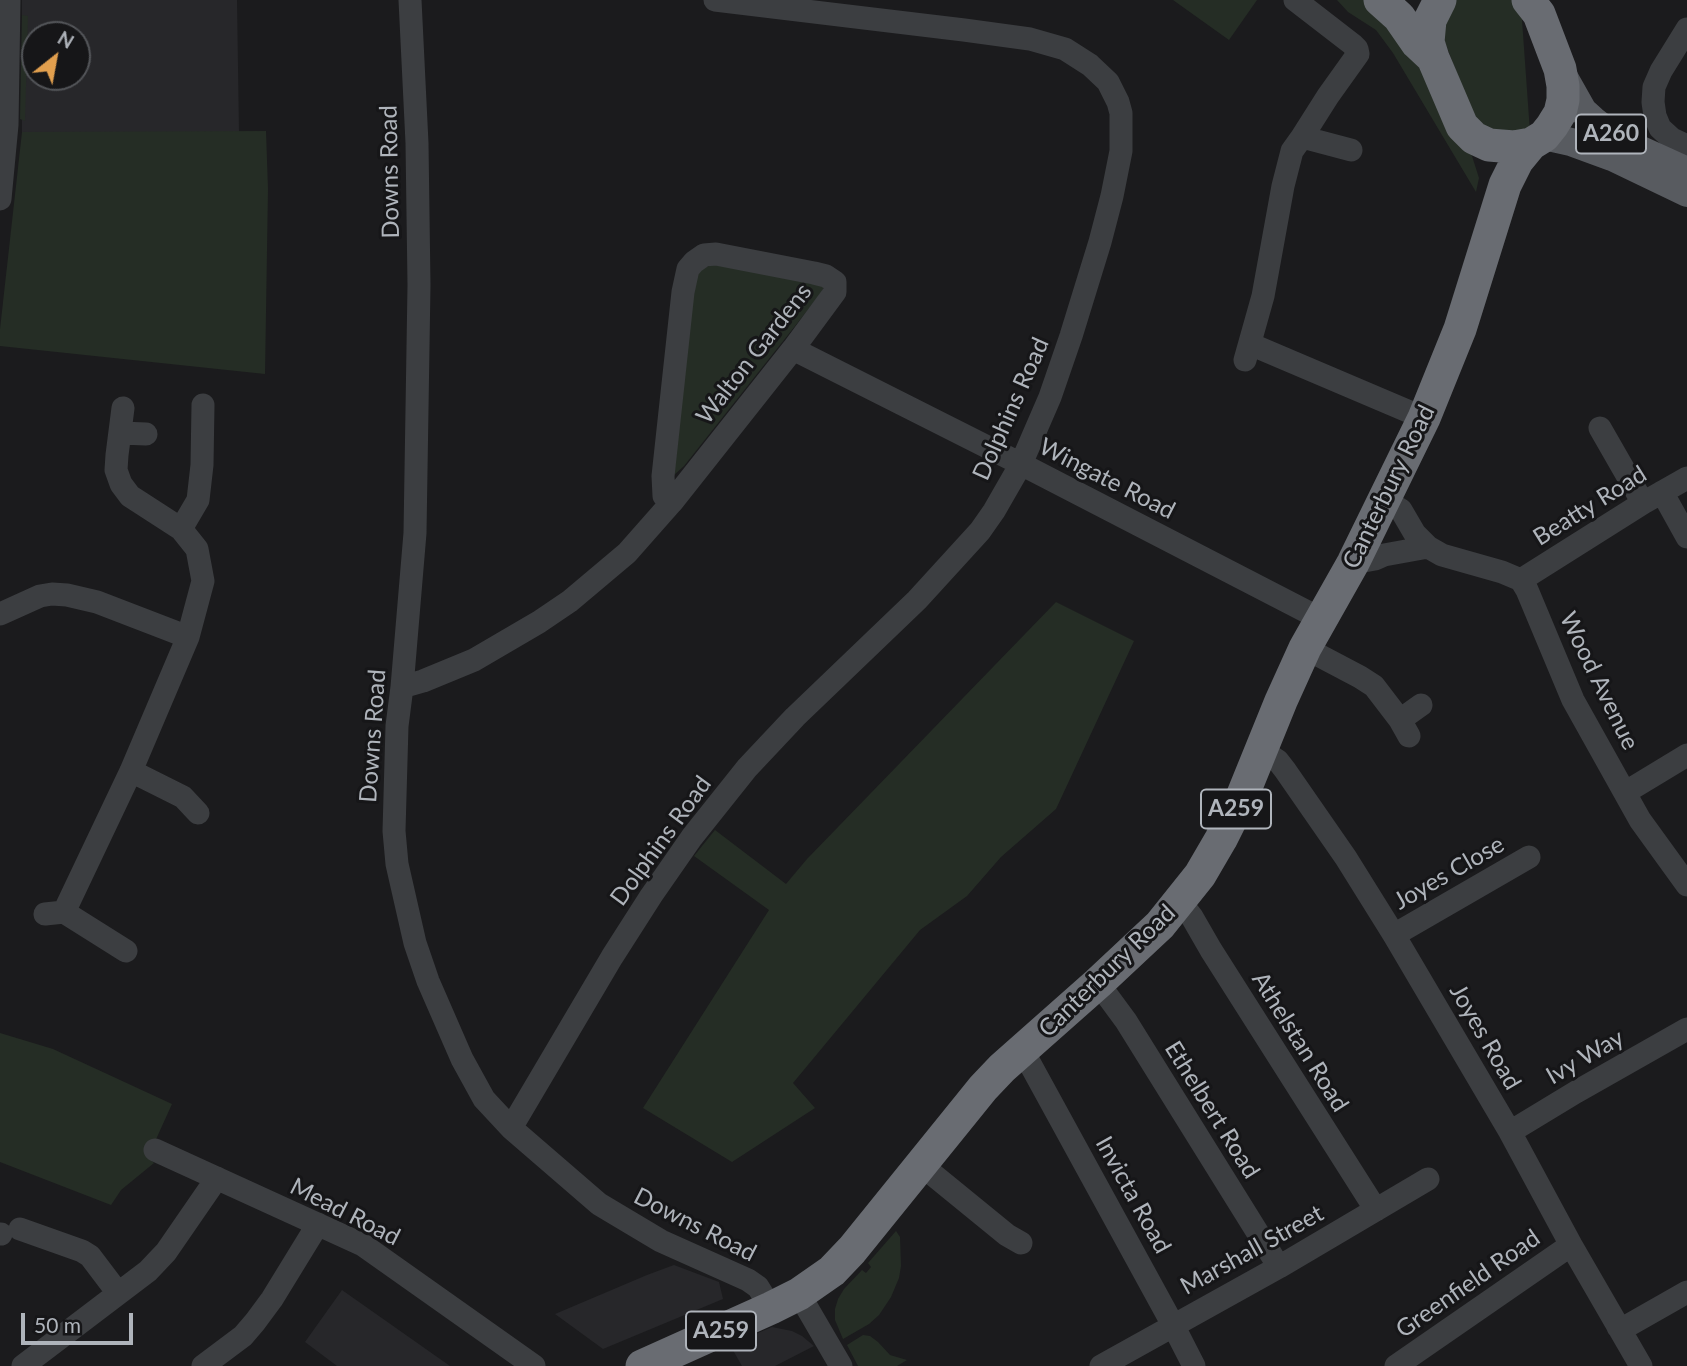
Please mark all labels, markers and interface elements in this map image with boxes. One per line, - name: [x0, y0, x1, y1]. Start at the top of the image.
- north arrow: [21, 21, 91, 91]
- text: N: [54, 26, 78, 53]
- street label: Downs Road: [374, 105, 406, 239]
- road number: A260: [1576, 114, 1646, 154]
- street label: Walton Gardens: [690, 278, 818, 430]
- street label: Dolphins Road: [967, 333, 1055, 485]
- street label: Canterbury Road: [1337, 400, 1441, 574]
- street label: Wingate Road: [1034, 432, 1180, 526]
- street label: Beatty Road: [1528, 460, 1652, 552]
- street label: Wood Avenue: [1553, 607, 1645, 755]
- street label: Downs Road: [354, 668, 392, 804]
- street label: Dolphins Road: [604, 771, 718, 911]
- road number: A259: [1201, 790, 1271, 828]
- street label: Joyes Close: [1389, 830, 1509, 916]
- street label: Canterbury Road: [1033, 899, 1181, 1043]
- street label: Athelstan Road: [1246, 967, 1354, 1117]
- street label: Joyes Road: [1443, 979, 1527, 1095]
- street label: Ivy Way: [1541, 1023, 1629, 1091]
- street label: Ethelbert Road: [1158, 1036, 1266, 1184]
- street label: Invicta Road: [1089, 1132, 1177, 1258]
- street label: Mead Road: [285, 1172, 405, 1252]
- street label: Downs Road: [629, 1182, 761, 1268]
- street label: Marshall Street: [1176, 1199, 1328, 1301]
- street label: Greenfield Road: [1391, 1224, 1545, 1344]
- scale bar: [24, 1300, 136, 1344]
- text: 50 m: [34, 1312, 81, 1337]
- road number: A259: [686, 1312, 756, 1350]

